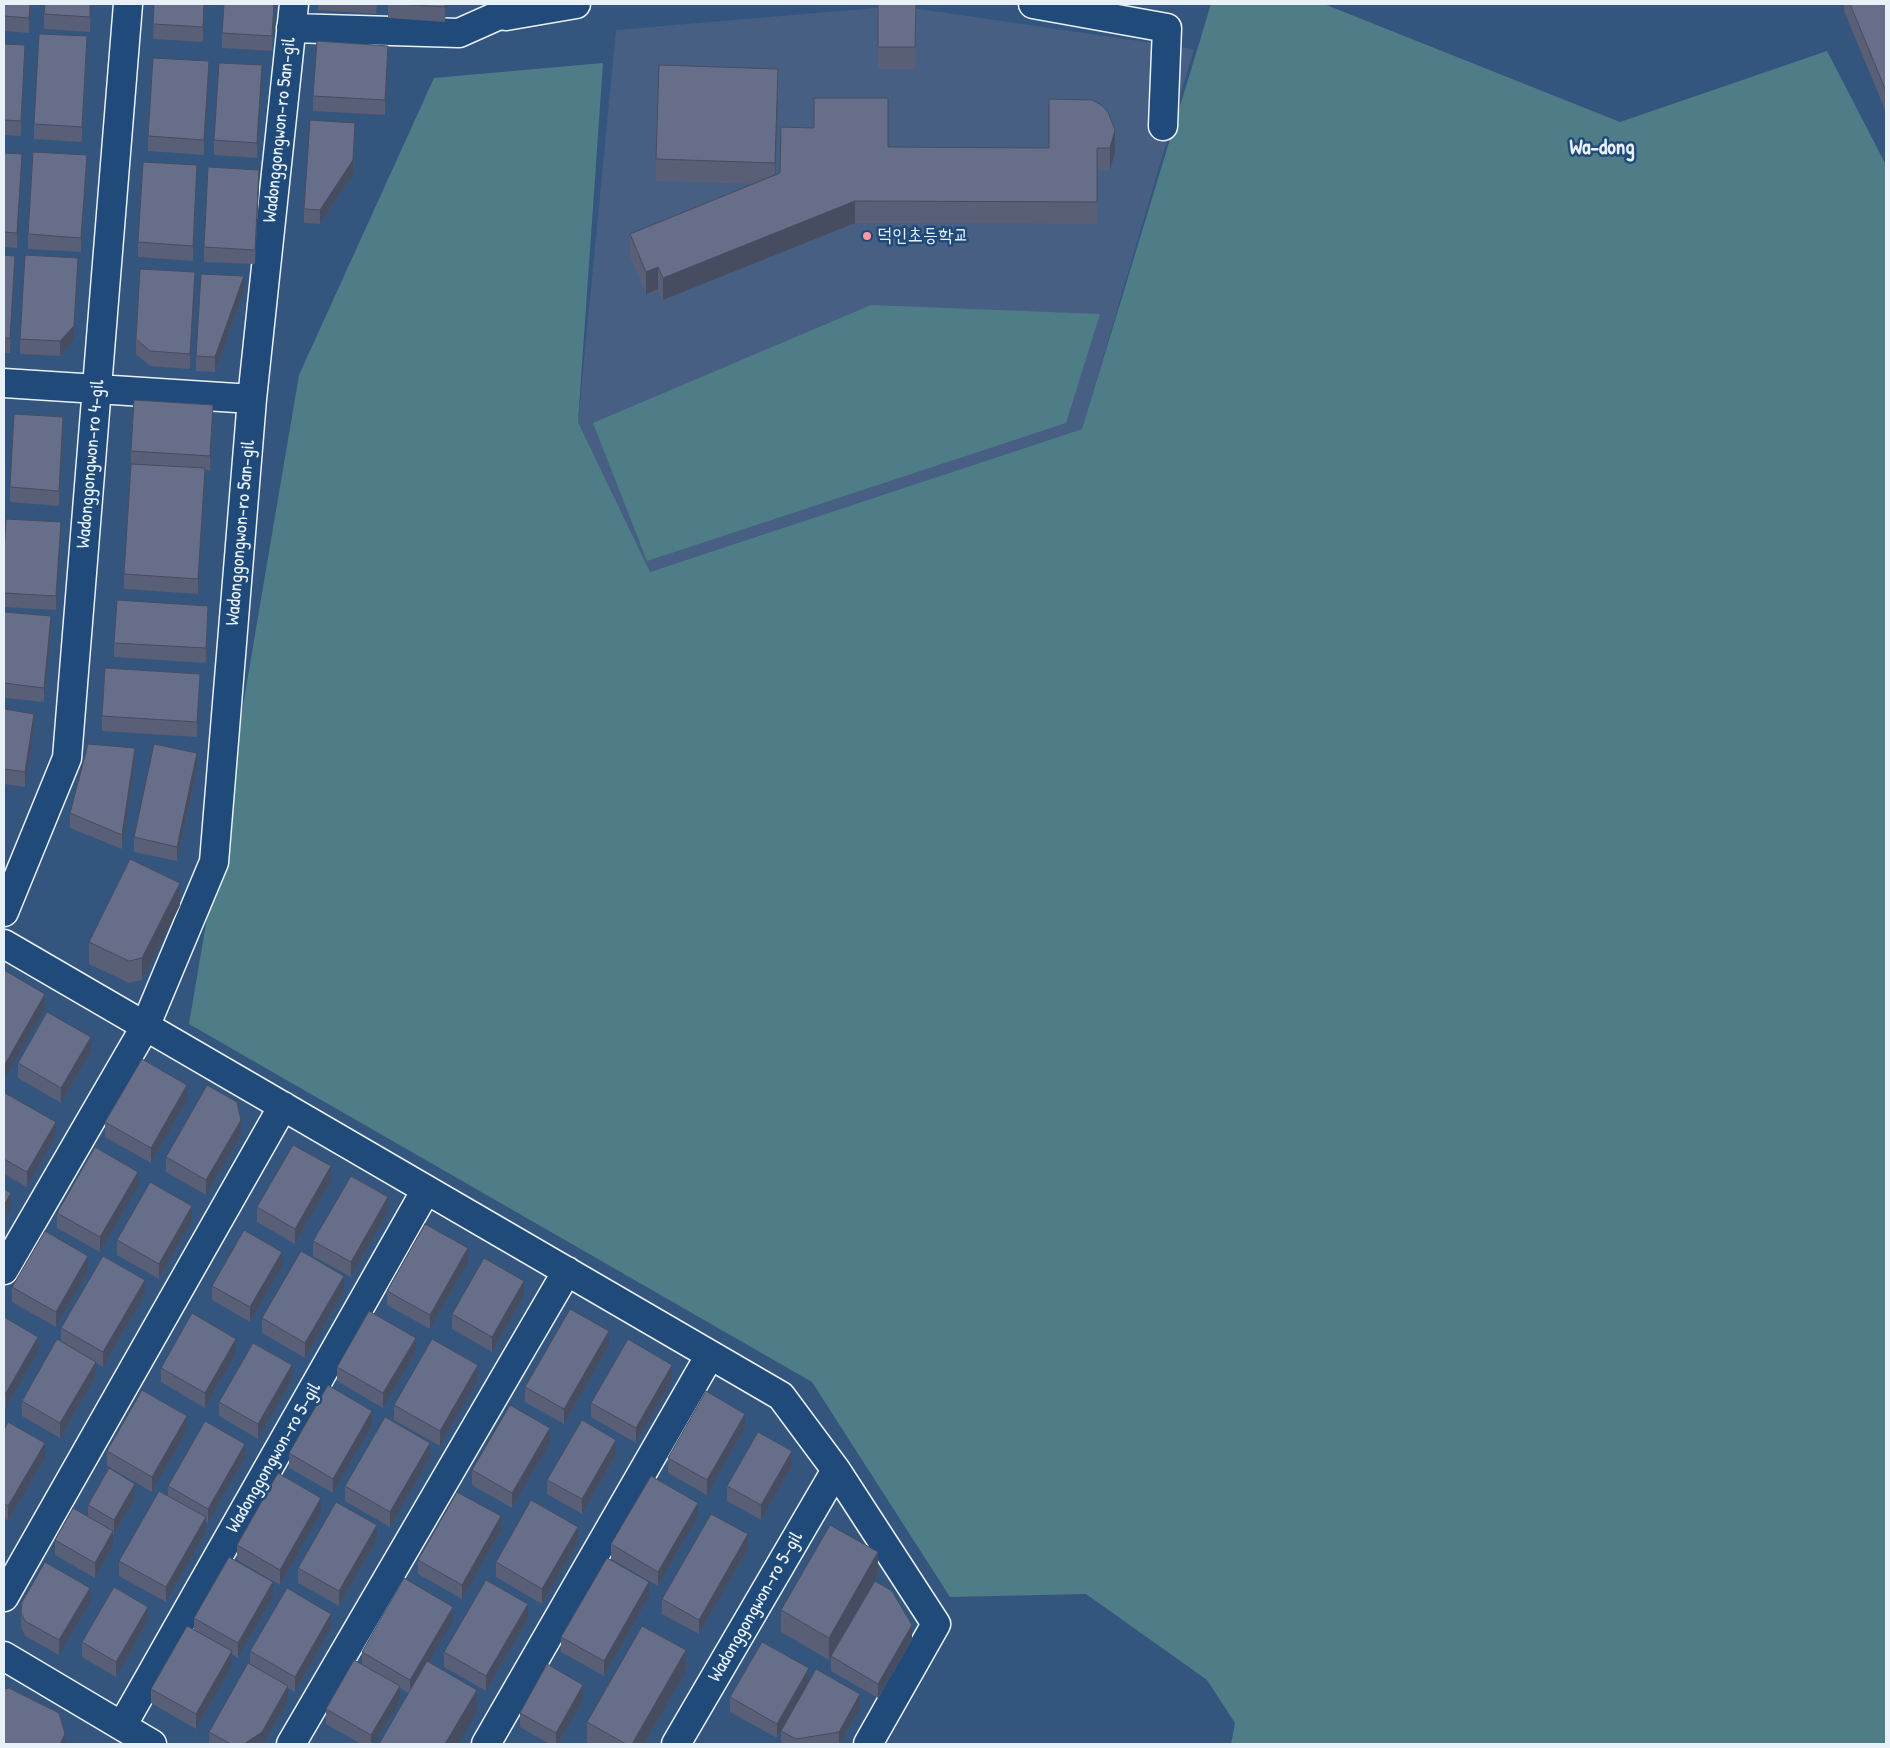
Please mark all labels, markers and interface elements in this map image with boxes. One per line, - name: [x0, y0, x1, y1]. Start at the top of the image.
- street label: Wadonggongwon-ro 5an-gil: [259, 36, 301, 224]
- district label: Wa-dong: [1569, 135, 1635, 161]
- place label: 덕인초등학교: [877, 225, 969, 247]
- marker: 덕인초등학교: [861, 230, 873, 242]
- street label: Wadonggongwon-ro 4-gil: [72, 379, 110, 549]
- street label: Wadonggongwon-ro 5an-gil: [222, 439, 260, 627]
- street label: Wadonggongwon-ro 5-gil: [222, 1379, 326, 1537]
- street label: Wadonggongwon-ro 5-gil: [704, 1528, 808, 1686]

